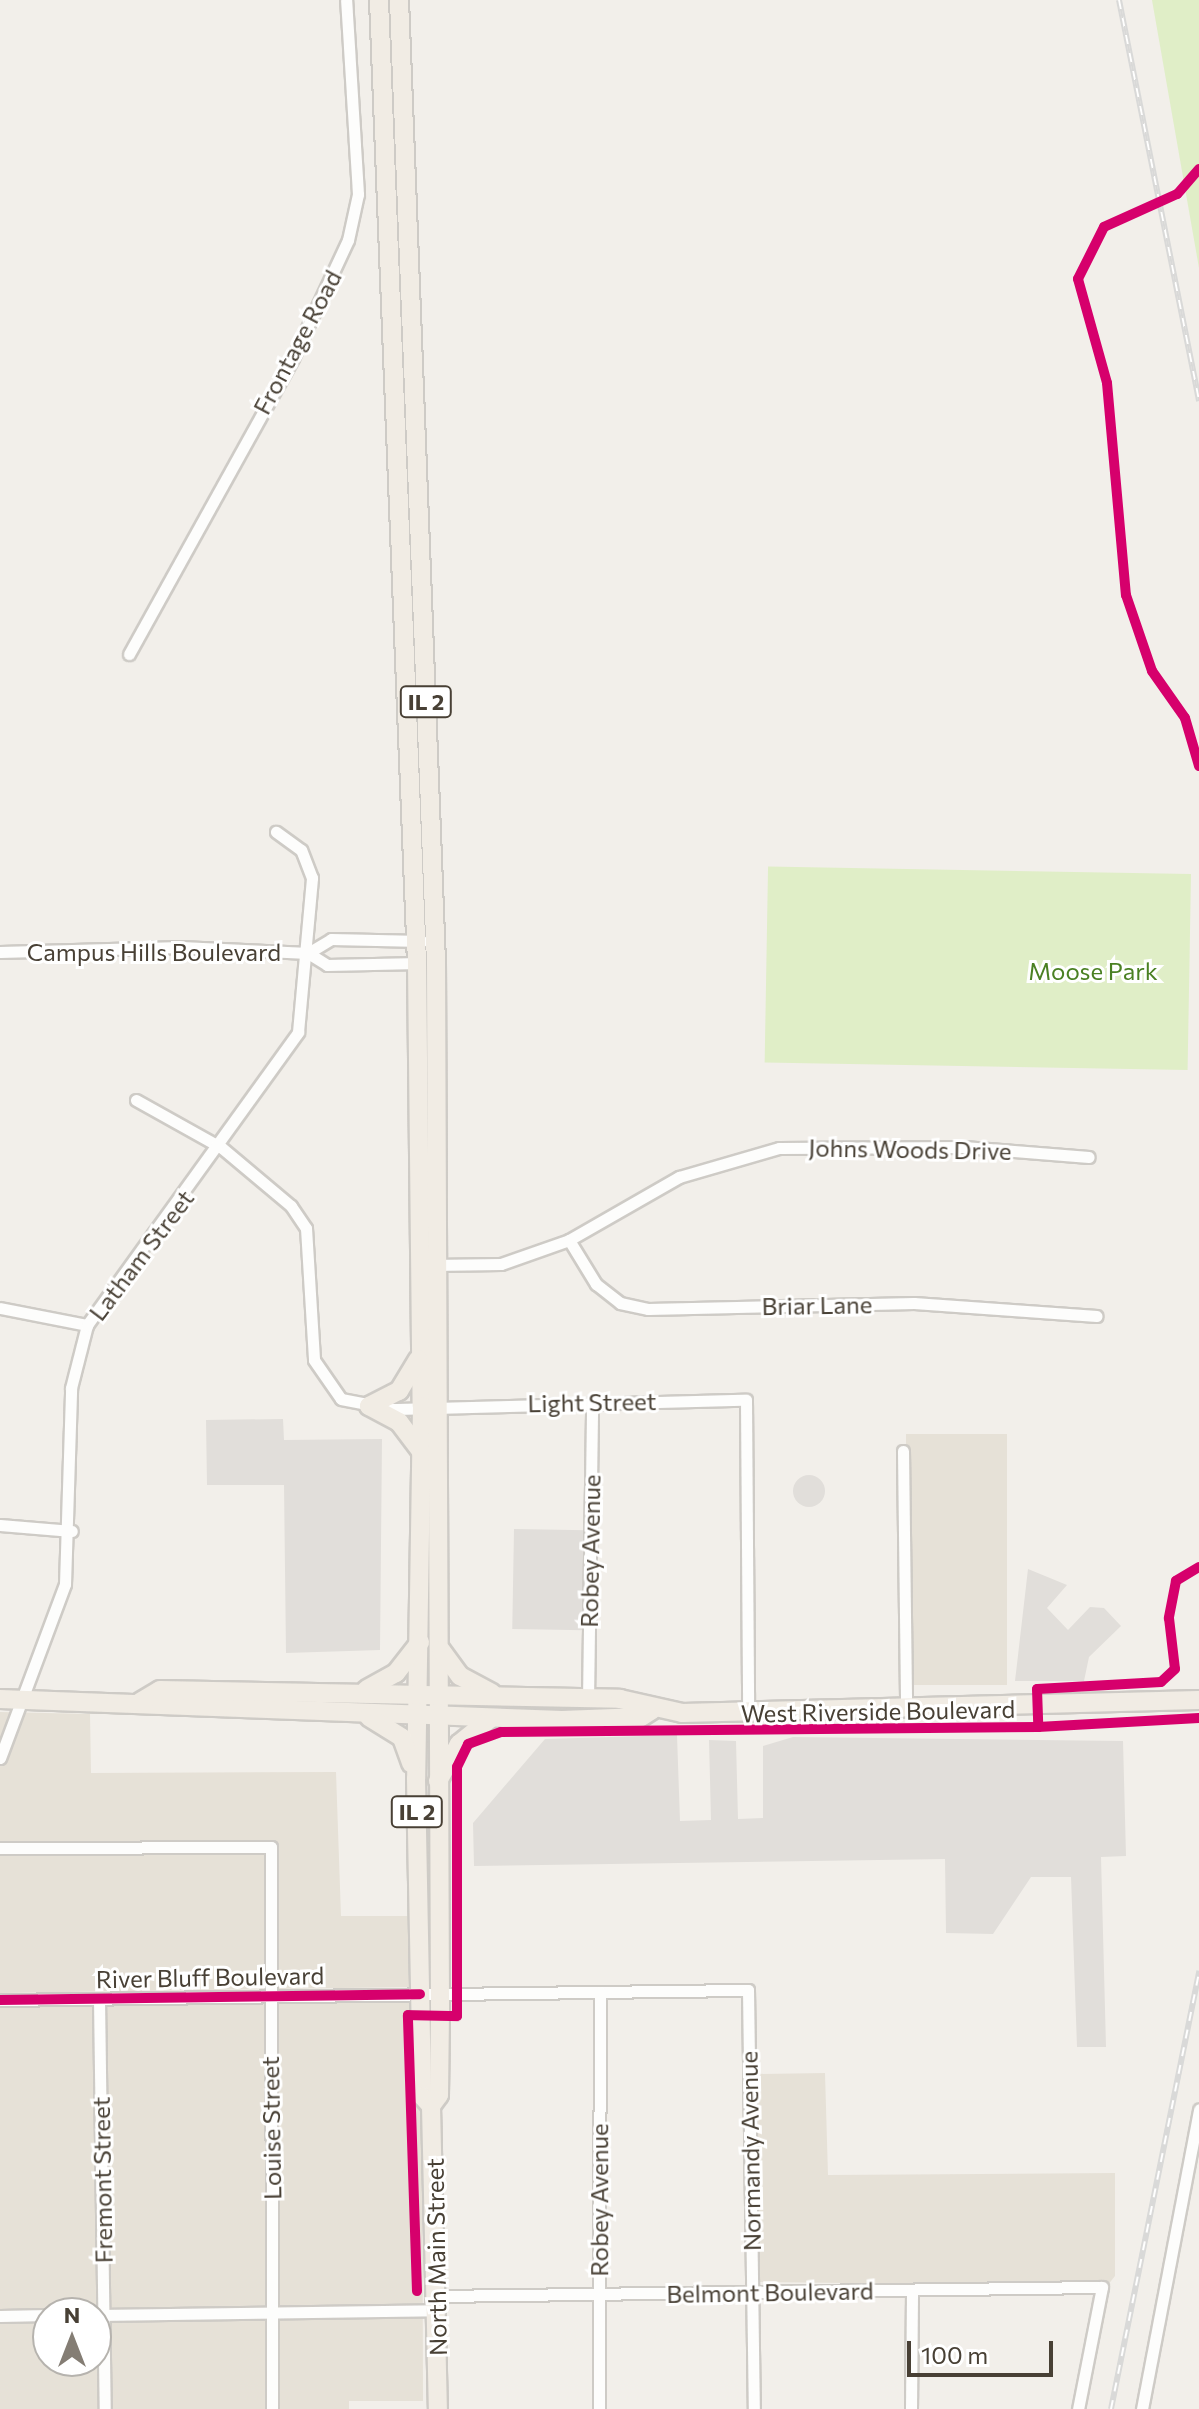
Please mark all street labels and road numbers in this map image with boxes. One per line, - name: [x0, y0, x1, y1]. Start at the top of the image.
- street label: Frontage Road: [247, 265, 347, 419]
- road number: IL 2: [398, 684, 454, 720]
- street label: Campus Hills Boulevard: [27, 938, 281, 966]
- street label: Johns Woods Drive: [808, 1133, 1012, 1165]
- street label: Latham Street: [83, 1184, 199, 1326]
- street label: Briar Lane: [761, 1290, 873, 1320]
- street label: Light Street: [527, 1386, 657, 1418]
- street label: Robey Avenue: [574, 1474, 606, 1628]
- street label: West Riverside Boulevard: [741, 1694, 1015, 1728]
- road number: IL 2: [389, 1794, 445, 1830]
- street label: River Bluff Boulevard: [96, 1961, 324, 1993]
- street label: Normandy Avenue: [734, 2051, 766, 2251]
- street label: Louise Street: [255, 2056, 287, 2200]
- street label: Fremont Street: [86, 2096, 118, 2264]
- street label: Robey Avenue: [585, 2123, 613, 2277]
- street label: North Main Street: [420, 2158, 452, 2356]
- street label: Belmont Boulevard: [666, 2276, 874, 2308]

